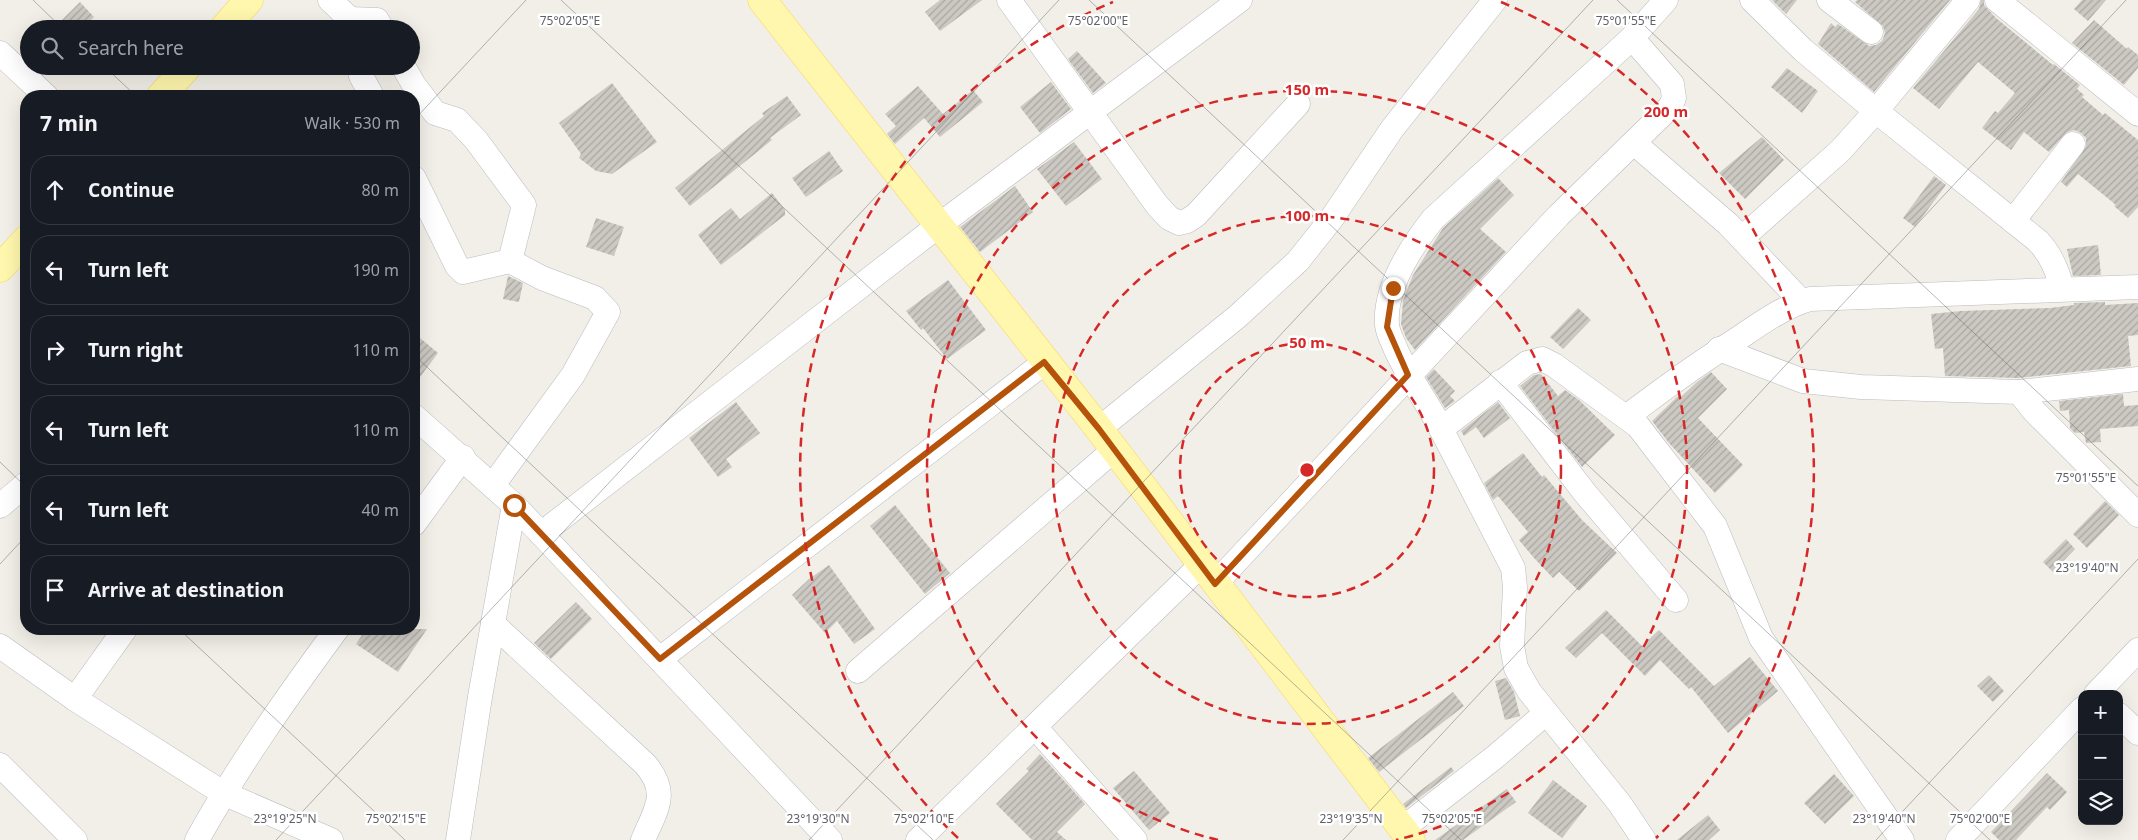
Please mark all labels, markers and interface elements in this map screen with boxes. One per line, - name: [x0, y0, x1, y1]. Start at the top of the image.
- text: 75°02'05"E: [540, 12, 600, 29]
- text: 75°02'00"E: [1068, 12, 1128, 29]
- text: 75°01'55"E: [1596, 12, 1656, 29]
- search box: [20, 20, 420, 75]
- icon: search: [38, 34, 66, 62]
- text: Search here: [78, 35, 184, 61]
- text: 150 m: [1285, 79, 1329, 99]
- text: 200 m: [1644, 101, 1688, 121]
- text: 7 min: [40, 109, 98, 137]
- text: Walk · 530 m: [305, 112, 400, 134]
- icon: ahead: [41, 176, 69, 204]
- text: Continue: [88, 177, 174, 203]
- text: 80 m: [362, 179, 399, 201]
- text: 100 m: [1285, 205, 1329, 225]
- icon: left: [41, 256, 69, 284]
- text: Turn left: [88, 257, 169, 283]
- text: 190 m: [352, 259, 399, 281]
- route end: [1382, 277, 1405, 300]
- text: 50 m: [1289, 332, 1325, 352]
- icon: right: [41, 336, 69, 364]
- text: Turn right: [88, 337, 183, 363]
- text: 110 m: [352, 339, 399, 361]
- icon: left: [41, 416, 69, 444]
- text: Turn left: [88, 417, 169, 443]
- text: 110 m: [352, 419, 399, 441]
- centre of rings: [1298, 461, 1316, 479]
- text: 75°01'55"E: [2056, 469, 2116, 486]
- route start: [503, 494, 526, 517]
- icon: left: [41, 496, 69, 524]
- text: Turn left: [88, 497, 169, 523]
- text: 40 m: [362, 499, 399, 521]
- text: 23°19'40"N: [2055, 559, 2119, 576]
- icon: arrive: [41, 576, 69, 604]
- text: Arrive at destination: [88, 577, 284, 603]
- map controls: [2078, 690, 2123, 825]
- button: +: [2078, 690, 2123, 735]
- button: −: [2078, 735, 2123, 780]
- button: layers: [2078, 780, 2123, 825]
- text: 23°19'25"N: [253, 810, 317, 827]
- text: 75°02'15"E: [366, 810, 426, 827]
- text: 23°19'30"N: [786, 810, 850, 827]
- text: 75°02'10"E: [894, 810, 954, 827]
- text: 23°19'35"N: [1319, 810, 1383, 827]
- text: 75°02'05"E: [1422, 810, 1482, 827]
- text: 23°19'40"N: [1852, 810, 1916, 827]
- text: 75°02'00"E: [1950, 810, 2010, 827]

